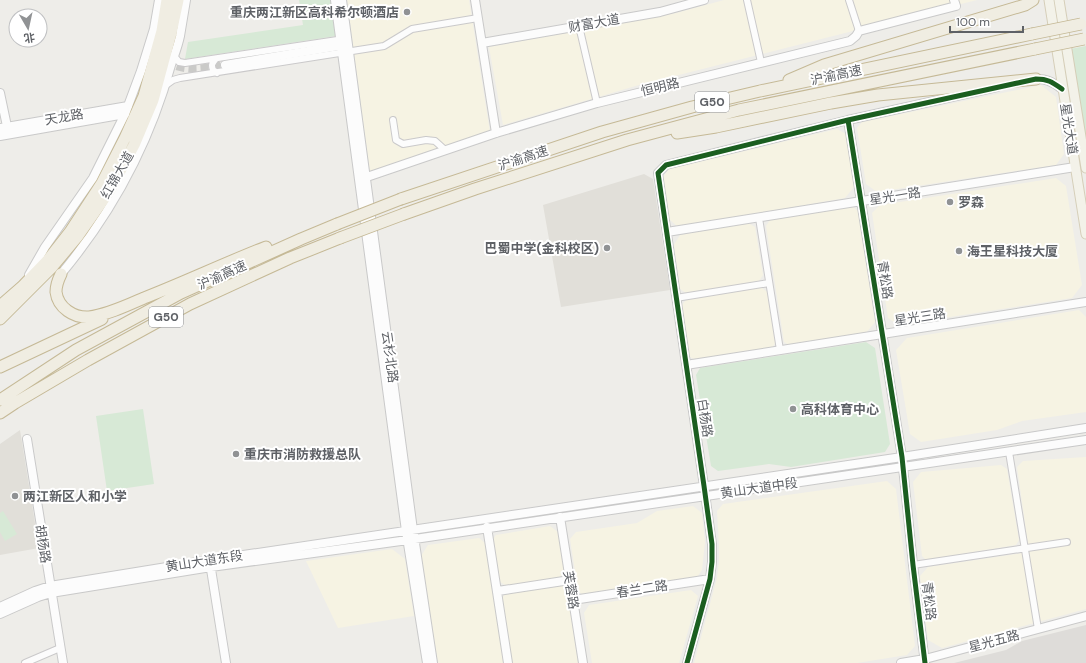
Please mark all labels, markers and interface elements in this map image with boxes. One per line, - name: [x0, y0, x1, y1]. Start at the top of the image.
- place label: 重庆两江新区高科希尔顿酒店: [230, 4, 399, 21]
- marker: 重庆两江新区高科希尔顿酒店: [402, 7, 412, 17]
- north arrow: [8, 8, 48, 48]
- scale bar: [950, 8, 1023, 34]
- street label: 财富大道: [567, 10, 621, 36]
- text: 100 m: [956, 14, 990, 30]
- text: 北: [23, 30, 36, 46]
- street label: 沪渝高速: [809, 61, 863, 89]
- street label: 恒明路: [639, 74, 681, 100]
- road number: G50: [695, 92, 729, 112]
- street label: 星光大道: [1057, 102, 1081, 156]
- street label: 天龙路: [43, 105, 85, 129]
- street label: 沪渝高速: [496, 142, 550, 174]
- street label: 红锦大道: [97, 148, 137, 202]
- street label: 星光一路: [868, 184, 922, 208]
- place label: 罗森: [958, 194, 984, 211]
- marker: 罗森: [945, 197, 955, 207]
- place label: 巴蜀中学(金科校区): [484, 240, 599, 257]
- marker: 巴蜀中学(金科校区): [602, 243, 612, 253]
- place label: 海王星科技大厦: [967, 243, 1058, 260]
- marker: 海王星科技大厦: [954, 246, 964, 256]
- street label: 沪渝高速: [195, 257, 249, 293]
- street label: 青松路: [874, 259, 896, 301]
- street label: 星光三路: [893, 305, 947, 329]
- road number: G50: [149, 307, 183, 327]
- street label: 云杉北路: [378, 330, 402, 384]
- street label: 白杨路: [694, 397, 716, 439]
- place label: 高科体育中心: [801, 401, 879, 418]
- marker: 高科体育中心: [788, 404, 798, 414]
- place label: 重庆市消防救援总队: [244, 446, 361, 463]
- marker: 重庆市消防救援总队: [231, 449, 241, 459]
- street label: 黄山大道中段: [719, 474, 799, 502]
- place label: 两江新区人和小学: [23, 488, 127, 505]
- marker: 两江新区人和小学: [10, 491, 20, 501]
- street label: 胡杨路: [32, 523, 54, 565]
- street label: 黄山大道东段: [164, 547, 244, 575]
- street label: 芙蓉路: [560, 569, 582, 611]
- street label: 春兰二路: [615, 577, 669, 601]
- street label: 青松路: [918, 581, 940, 621]
- street label: 星光五路: [967, 626, 1021, 656]

